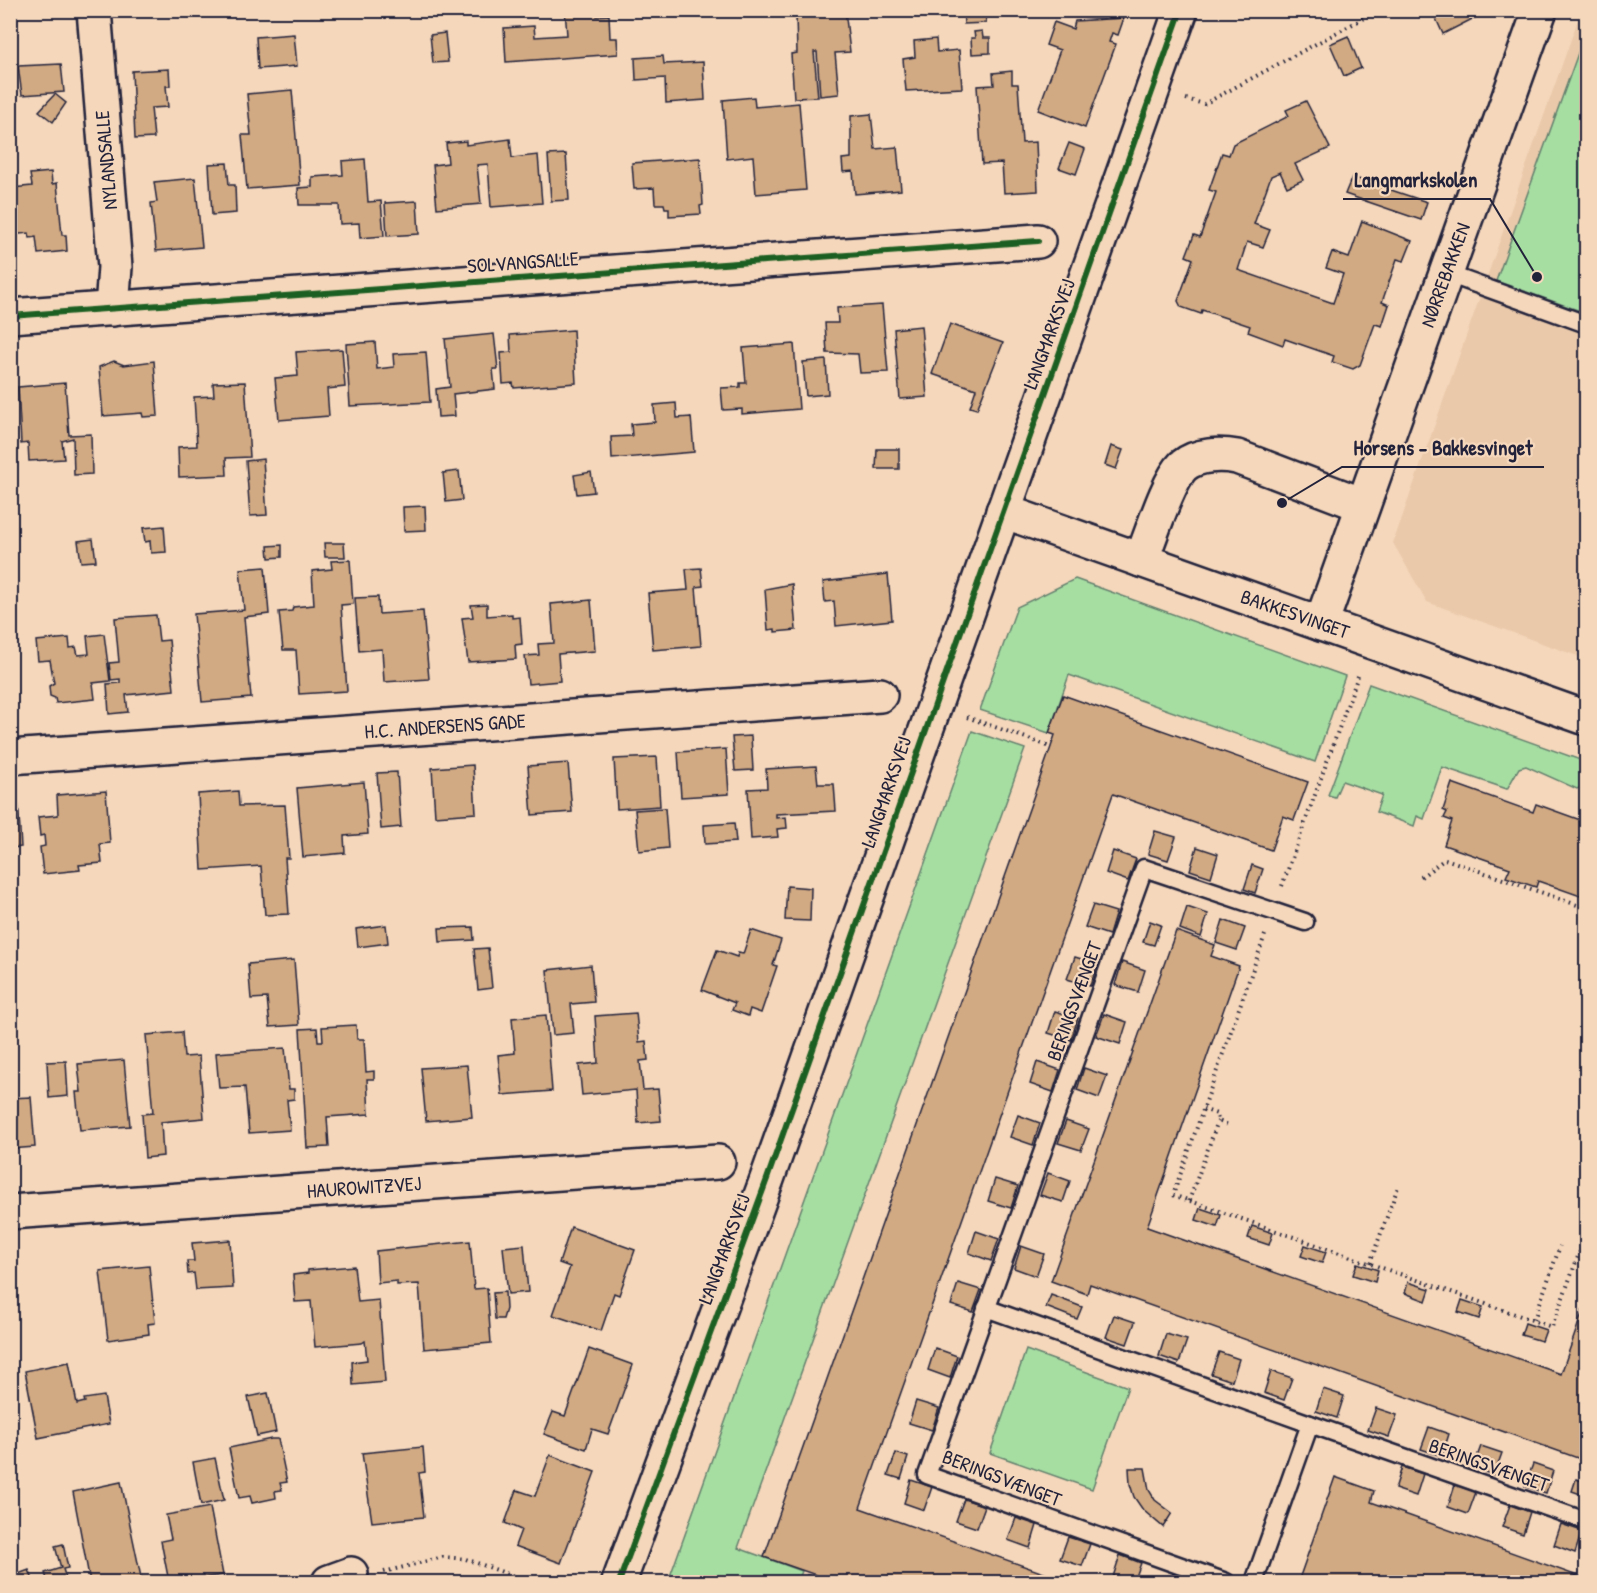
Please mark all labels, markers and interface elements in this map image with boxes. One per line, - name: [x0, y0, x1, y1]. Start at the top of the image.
- street label: NYLANDSALLE: [88, 109, 123, 211]
- callout: Langmarkskolen: [1343, 160, 1490, 199]
- text: Langmarkskolen: [1355, 165, 1477, 195]
- street label: NØRREBAKKEN: [1413, 219, 1476, 331]
- street label: SOLVANGSALLE: [466, 244, 580, 279]
- street label: LANGMARKSVEJ: [1016, 275, 1081, 393]
- callout: Horsens - Bakkesvinget: [1342, 428, 1544, 467]
- text: Horsens - Bakkesvinget: [1354, 433, 1533, 463]
- street label: BAKKESVINGET: [1237, 582, 1354, 645]
- street label: H.C. ANDERSENS GADE: [363, 706, 527, 745]
- street label: LANGMARKSVEJ: [854, 733, 917, 851]
- street label: BERINGSVÆNGET: [1039, 937, 1108, 1064]
- street label: HAUROWITZVEJ: [306, 1169, 422, 1204]
- street label: LANGMARKSVEJ: [691, 1190, 756, 1308]
- street label: BERINGSVÆNGET: [1426, 1431, 1553, 1498]
- street label: BERINGSVÆNGET: [939, 1443, 1066, 1513]

